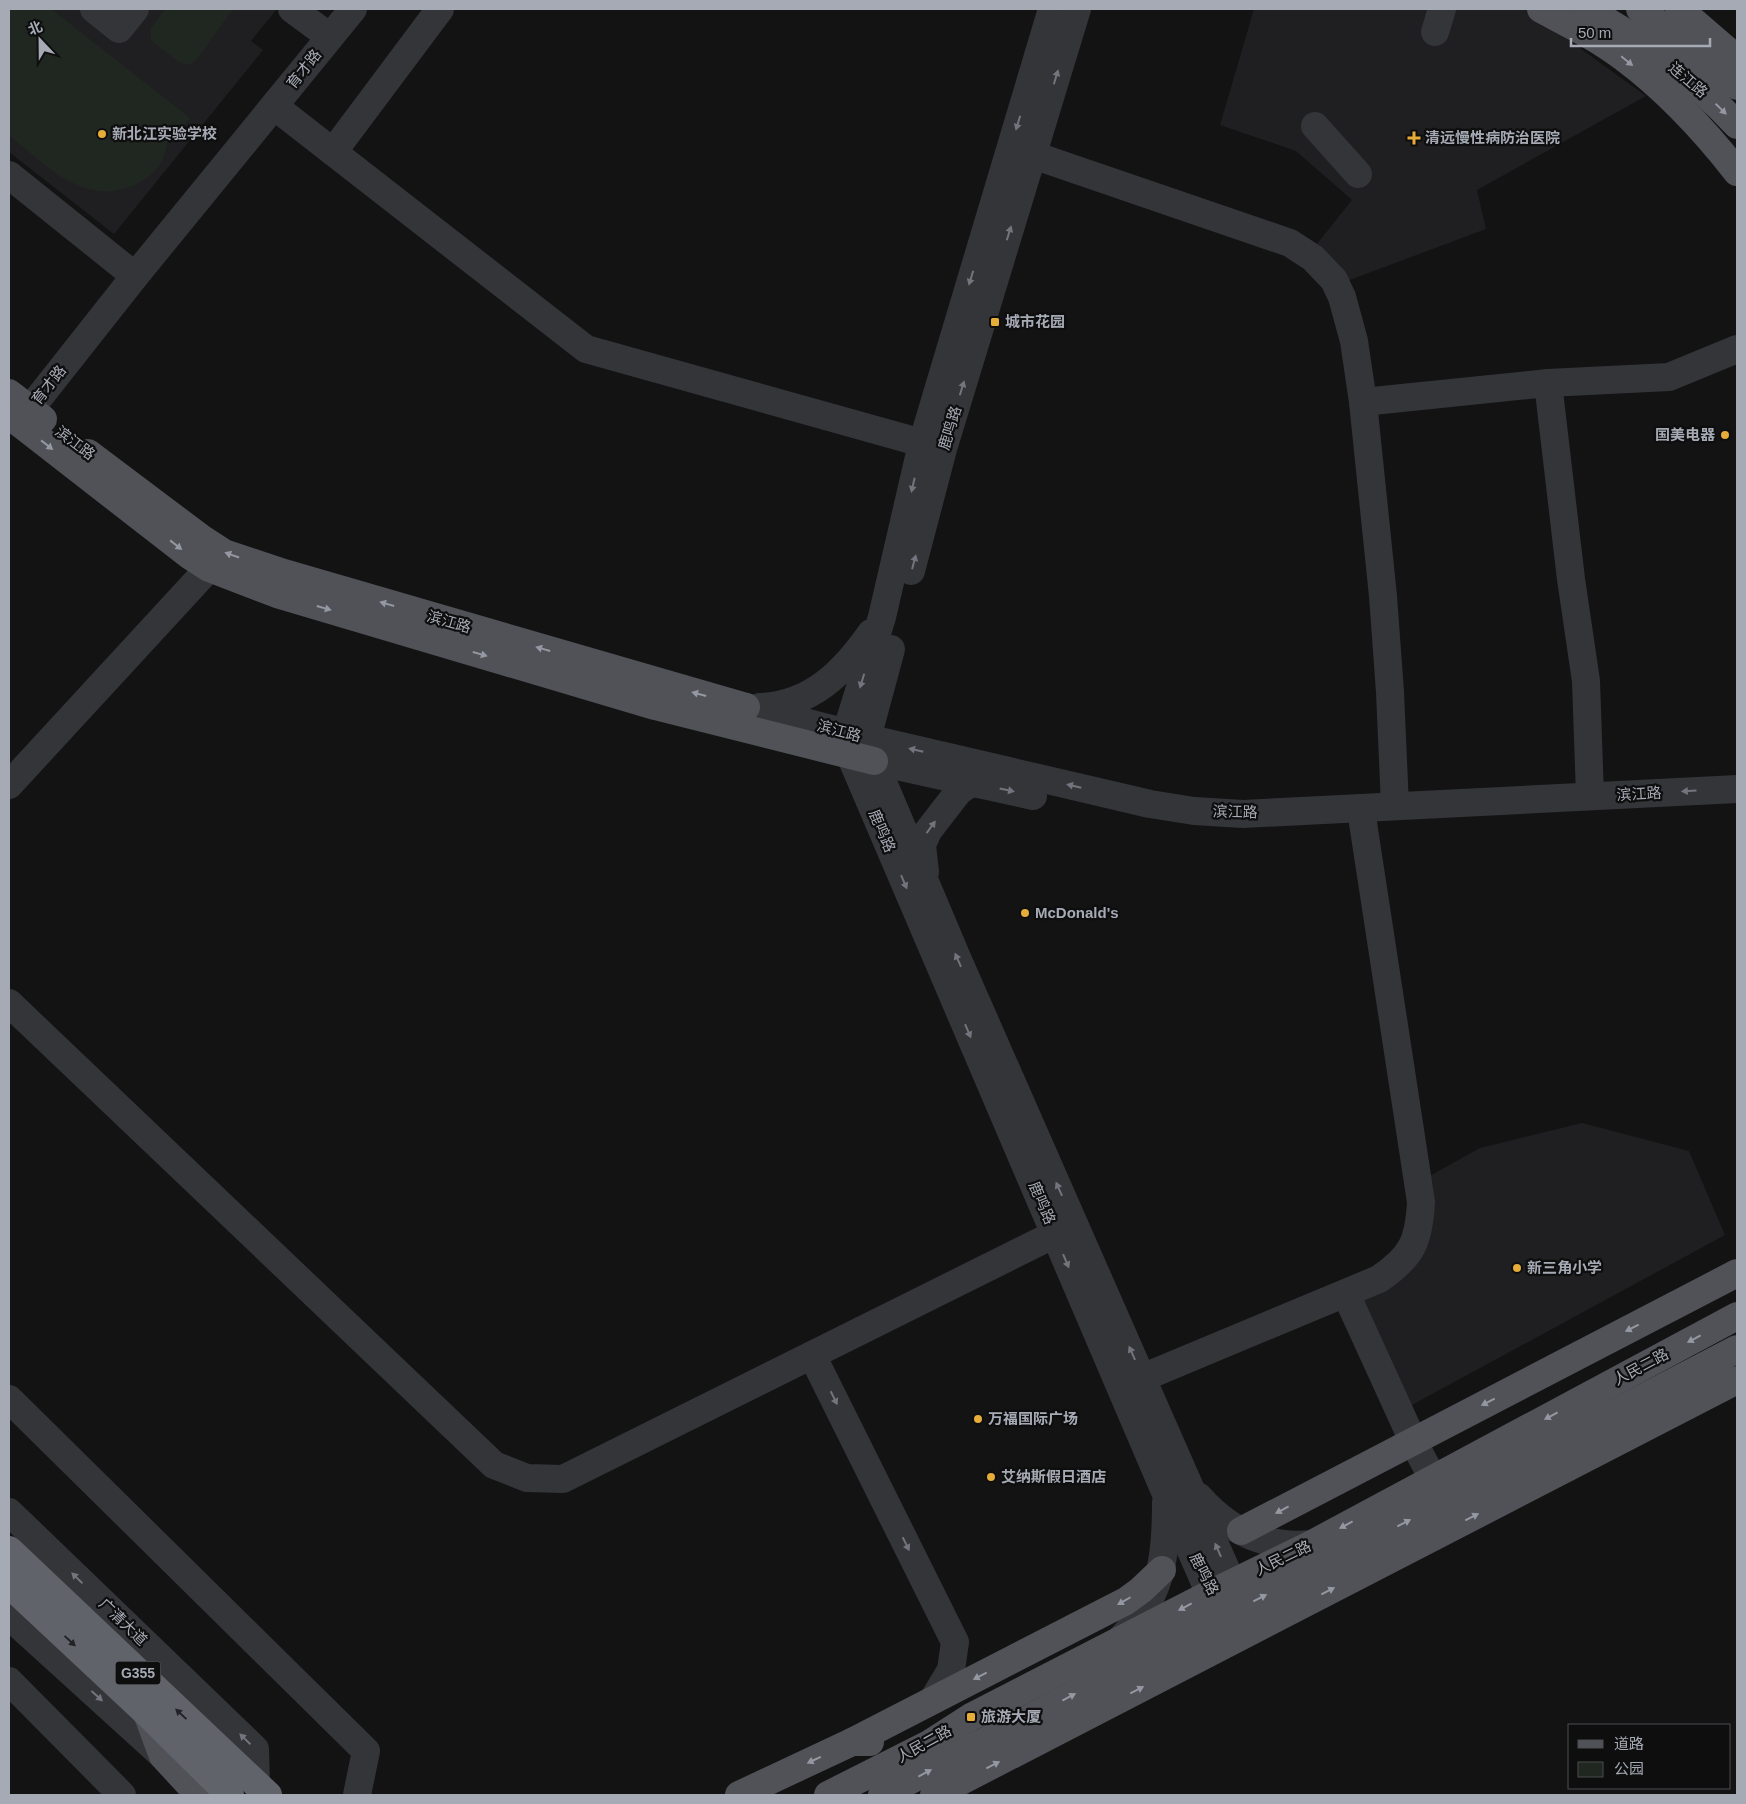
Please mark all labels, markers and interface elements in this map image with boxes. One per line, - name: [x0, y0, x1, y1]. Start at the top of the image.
- north arrow: [15, 15, 65, 65]
- scale bar: [1571, 15, 1710, 47]
- text: 北: [26, 18, 45, 38]
- text: 50 m: [1578, 24, 1611, 41]
- street label: 育才路: [283, 46, 324, 92]
- one-way arrow: [1620, 56, 1633, 67]
- street label: 连江路: [1666, 59, 1711, 101]
- one-way arrow: [1053, 70, 1061, 85]
- one-way arrow: [1715, 103, 1727, 115]
- one-way arrow: [1013, 115, 1021, 130]
- place label: 新北江实验学校: [112, 125, 217, 142]
- marker: 新北江实验学校: [96, 128, 108, 140]
- place label: 清远慢性病防治医院: [1425, 129, 1560, 146]
- marker: 清远慢性病防治医院: [1407, 131, 1421, 145]
- one-way arrow: [1006, 225, 1014, 240]
- one-way arrow: [967, 271, 975, 286]
- place label: 城市花园: [1005, 313, 1065, 330]
- marker: 城市花园: [989, 316, 1001, 328]
- street label: 育才路: [28, 362, 69, 408]
- one-way arrow: [959, 381, 966, 396]
- street label: 鹿鸣路: [935, 404, 964, 452]
- street label: 滨江路: [52, 422, 98, 463]
- place label: 国美电器: [1655, 426, 1716, 443]
- marker: 国美电器: [1719, 429, 1731, 441]
- one-way arrow: [40, 440, 54, 450]
- one-way arrow: [909, 478, 917, 493]
- one-way arrow: [169, 539, 182, 550]
- one-way arrow: [224, 551, 239, 558]
- one-way arrow: [910, 554, 918, 569]
- one-way arrow: [379, 599, 394, 607]
- one-way arrow: [316, 604, 331, 612]
- street label: 滨江路: [425, 607, 473, 636]
- one-way arrow: [535, 645, 550, 653]
- one-way arrow: [472, 650, 487, 658]
- one-way arrow: [858, 673, 866, 688]
- one-way arrow: [691, 690, 706, 698]
- street label: 滨江路: [815, 716, 863, 745]
- one-way arrow: [908, 746, 923, 754]
- one-way arrow: [1067, 782, 1082, 790]
- street label: 滨江路: [1616, 784, 1662, 803]
- one-way arrow: [999, 786, 1014, 794]
- one-way arrow: [1680, 788, 1696, 796]
- street label: 滨江路: [1212, 803, 1258, 820]
- street label: 鹿鸣路: [866, 807, 899, 855]
- one-way arrow: [926, 821, 936, 834]
- one-way arrow: [900, 875, 908, 889]
- place label: McDonald's: [1035, 904, 1119, 921]
- marker: McDonald's: [1019, 907, 1031, 919]
- one-way arrow: [954, 953, 962, 967]
- one-way arrow: [964, 1024, 972, 1039]
- street label: 鹿鸣路: [1026, 1179, 1059, 1227]
- one-way arrow: [1055, 1182, 1063, 1196]
- one-way arrow: [1063, 1254, 1071, 1268]
- place label: 新三角小学: [1527, 1259, 1602, 1276]
- marker: 新三角小学: [1511, 1262, 1523, 1274]
- one-way arrow: [1625, 1324, 1639, 1332]
- one-way arrow: [1687, 1335, 1702, 1343]
- street label: 人民二路: [1610, 1345, 1671, 1388]
- one-way arrow: [1127, 1346, 1135, 1360]
- one-way arrow: [830, 1391, 838, 1406]
- one-way arrow: [1480, 1398, 1495, 1406]
- place label: 万福国际广场: [988, 1410, 1078, 1427]
- one-way arrow: [1544, 1411, 1558, 1420]
- marker: 万福国际广场: [972, 1413, 984, 1425]
- place label: 艾纳斯假日酒店: [1001, 1468, 1106, 1485]
- marker: 艾纳斯假日酒店: [985, 1471, 997, 1483]
- one-way arrow: [1274, 1506, 1289, 1514]
- one-way arrow: [1465, 1513, 1479, 1521]
- one-way arrow: [1396, 1519, 1411, 1527]
- one-way arrow: [1339, 1521, 1353, 1530]
- one-way arrow: [902, 1537, 910, 1551]
- street label: 人民二路: [1252, 1537, 1313, 1578]
- one-way arrow: [1214, 1543, 1222, 1557]
- street label: 鹿鸣路: [1187, 1550, 1222, 1598]
- one-way arrow: [71, 1572, 83, 1584]
- one-way arrow: [1321, 1587, 1335, 1595]
- one-way arrow: [1252, 1594, 1267, 1602]
- street label: 广清大道: [96, 1595, 151, 1649]
- one-way arrow: [1118, 1597, 1131, 1606]
- one-way arrow: [1178, 1603, 1193, 1611]
- one-way arrow: [64, 1635, 76, 1647]
- road number: G355: [116, 1662, 160, 1685]
- one-way arrow: [973, 1672, 987, 1680]
- one-way arrow: [1130, 1686, 1144, 1694]
- one-way arrow: [90, 1690, 102, 1702]
- one-way arrow: [1062, 1693, 1076, 1701]
- one-way arrow: [176, 1708, 188, 1720]
- place label: 旅游大厦: [981, 1708, 1041, 1725]
- marker: 旅游大厦: [965, 1711, 977, 1723]
- street label: 人民二路: [893, 1722, 954, 1766]
- legend: [1568, 1724, 1731, 1789]
- one-way arrow: [239, 1733, 251, 1745]
- text: 道路: [1614, 1735, 1644, 1752]
- one-way arrow: [807, 1756, 821, 1764]
- text: 公园: [1614, 1760, 1644, 1777]
- one-way arrow: [985, 1761, 1000, 1769]
- one-way arrow: [918, 1769, 932, 1777]

